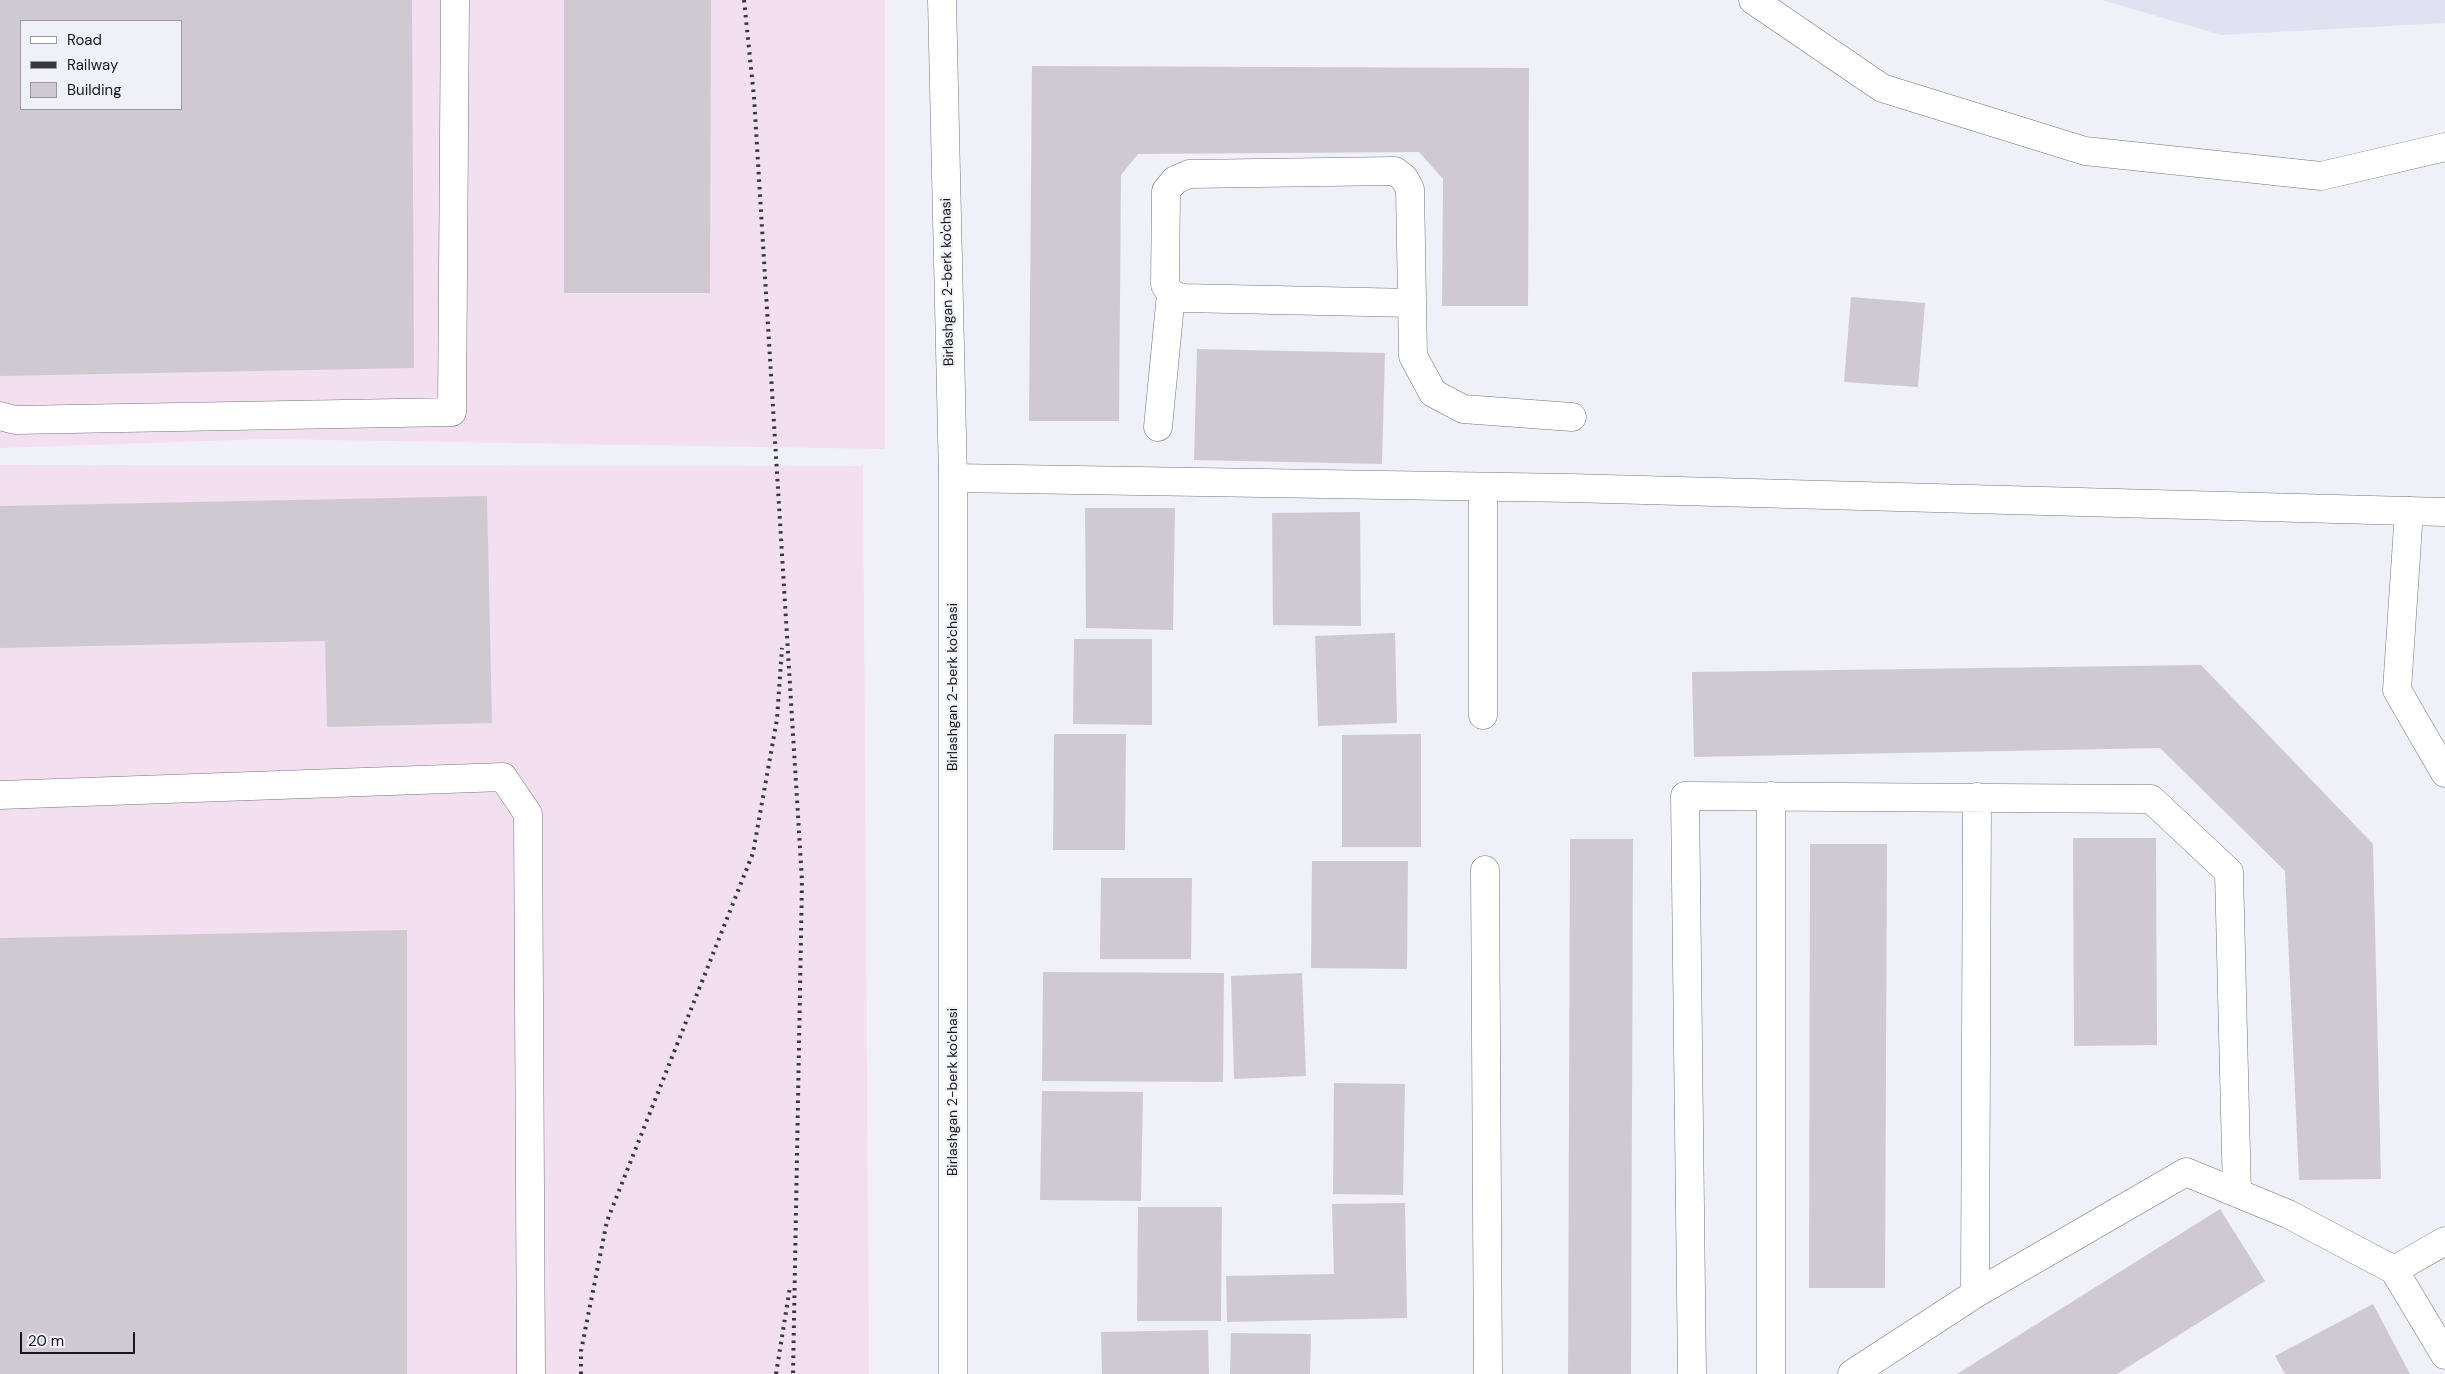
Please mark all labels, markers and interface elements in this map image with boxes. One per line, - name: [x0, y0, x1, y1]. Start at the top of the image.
- legend: [20, 20, 182, 110]
- text: Road: [67, 30, 102, 50]
- text: Railway: [67, 55, 118, 75]
- text: Building: [67, 80, 122, 100]
- street label: Birlashgan 2-berk ko'chasi: [938, 198, 958, 366]
- street label: Birlashgan 2-berk ko'chasi: [945, 603, 961, 771]
- street label: Birlashgan 2-berk ko'chasi: [945, 1008, 961, 1176]
- scale bar: [22, 1322, 138, 1354]
- text: 20 m: [28, 1331, 64, 1351]

